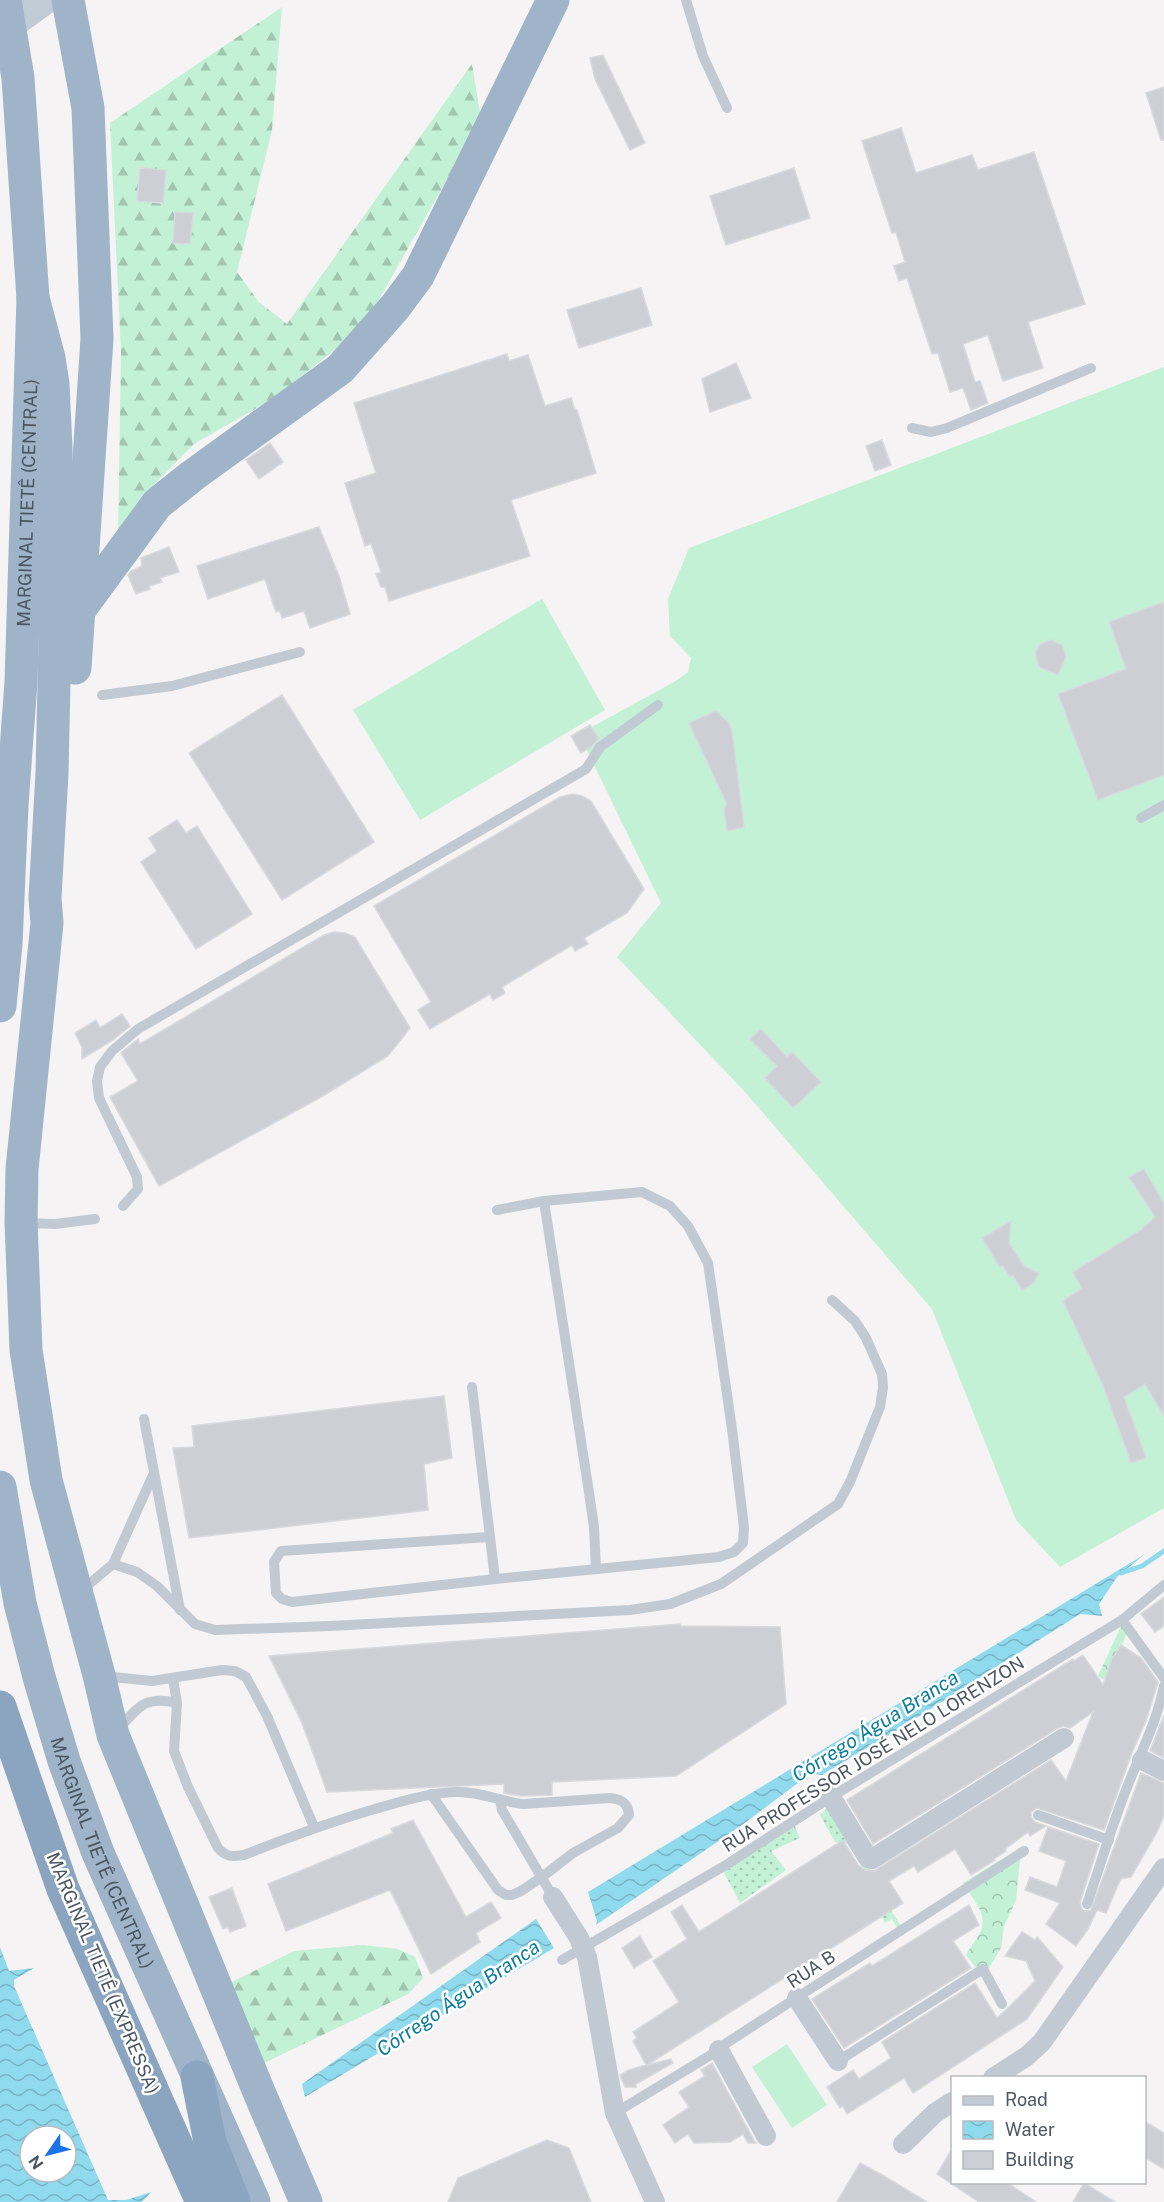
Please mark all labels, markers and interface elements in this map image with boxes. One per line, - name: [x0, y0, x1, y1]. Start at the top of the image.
- street label: MARGINAL TIETÊ (CENTRAL): [12, 379, 41, 627]
- street label: RUA PROFESSOR JOSÉ NELO LORENZON: [718, 1651, 1028, 1856]
- water label: Córrego Água Branca: [787, 1664, 963, 1787]
- street label: MARGINAL TIETÊ (CENTRAL): [47, 1734, 159, 1972]
- street label: MARGINAL TIETÊ (EXPRESSA): [43, 1849, 163, 2097]
- water label: Córrego Água Branca: [371, 1934, 544, 2061]
- street label: RUA B: [783, 1946, 839, 1992]
- legend: [951, 2076, 1146, 2184]
- text: Road: [1005, 2089, 1048, 2110]
- text: Water: [1005, 2119, 1055, 2140]
- north arrow: [18, 2124, 78, 2184]
- text: Building: [1005, 2149, 1074, 2170]
- text: N: [25, 2152, 47, 2173]

